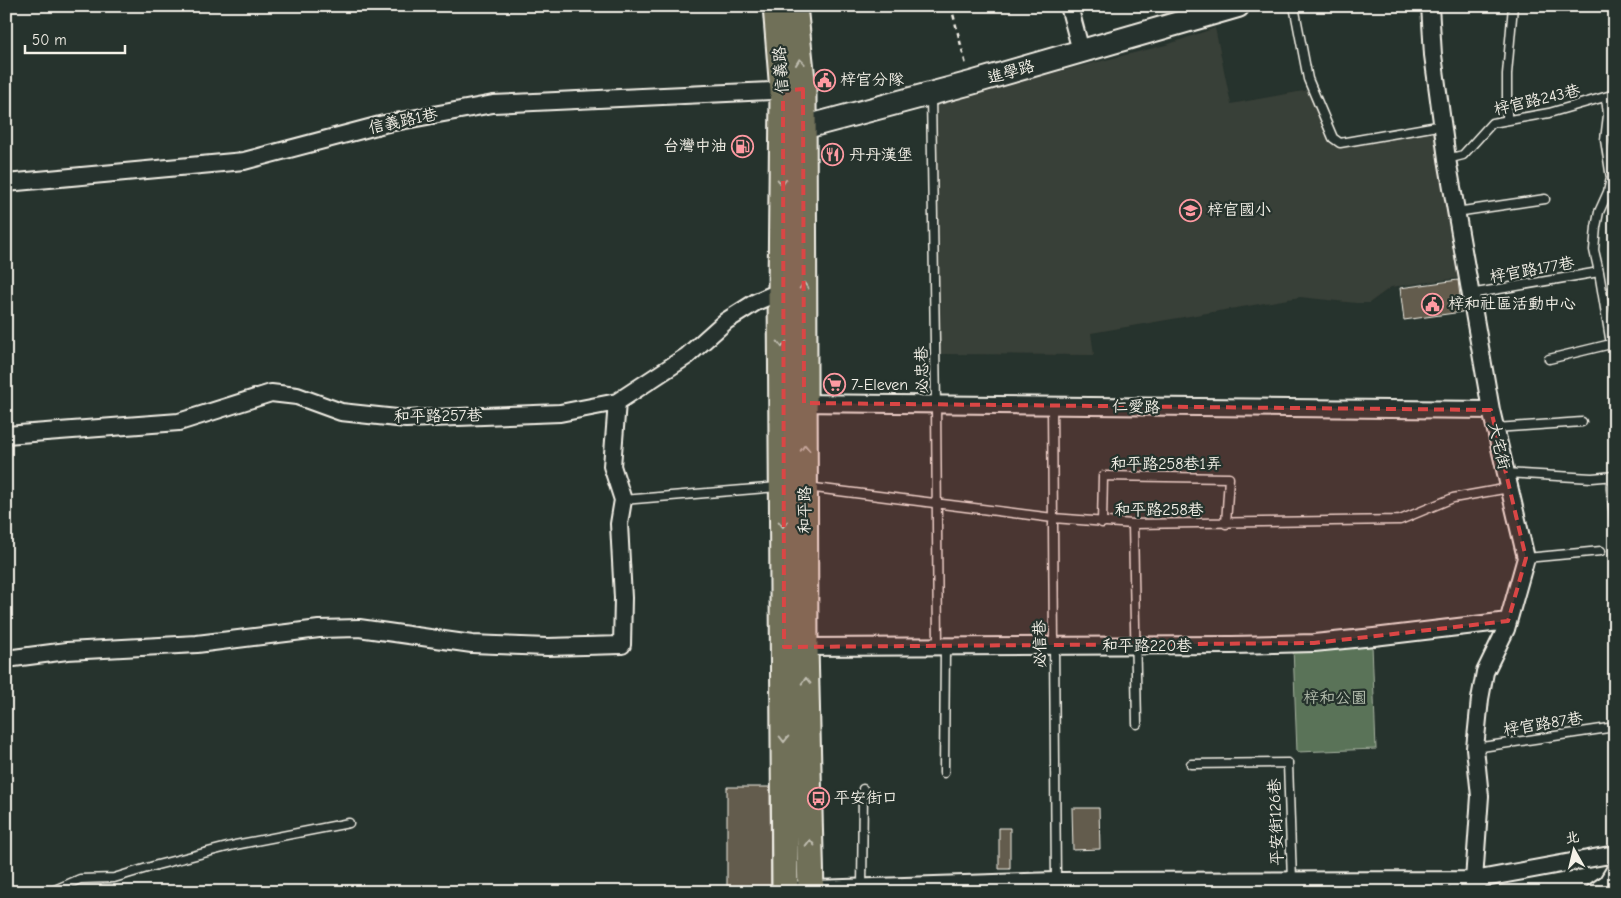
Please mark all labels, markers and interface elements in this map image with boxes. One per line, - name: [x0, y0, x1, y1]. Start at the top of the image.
- scale bar: [25, 22, 125, 54]
- text: 50 m: [32, 31, 67, 49]
- street label: 信義路: [770, 45, 792, 95]
- street label: 進學路: [985, 57, 1037, 87]
- one-way arrow: [795, 58, 806, 66]
- public building icon: 梓官分隊: [812, 68, 836, 92]
- place label: 梓官分隊: [840, 71, 904, 89]
- street label: 梓官路243巷: [1492, 81, 1582, 119]
- street label: 信義路1巷: [367, 105, 439, 137]
- fuel station icon: 台灣中油: [731, 134, 755, 158]
- place label: 台灣中油: [663, 137, 727, 155]
- restaurant icon: 丹丹漢堡: [821, 143, 845, 167]
- place label: 丹丹漢堡: [849, 146, 913, 164]
- one-way arrow: [777, 178, 787, 186]
- school or university icon: 梓官國小: [1179, 198, 1203, 222]
- place label: 梓官國小: [1207, 201, 1271, 219]
- street label: 梓官路177巷: [1488, 254, 1576, 286]
- one-way arrow: [799, 281, 809, 289]
- public building icon: 梓和社區活動中心: [1420, 292, 1444, 316]
- place label: 梓和社區活動中心: [1448, 295, 1576, 313]
- one-way arrow: [777, 340, 787, 348]
- street label: 必忠巷: [913, 346, 931, 394]
- supermarket icon: 7-Eleven: [823, 373, 847, 397]
- place label: 7-Eleven: [851, 376, 908, 394]
- street label: 仁愛路: [1112, 398, 1160, 416]
- street label: 和平路257巷: [394, 406, 482, 426]
- street label: 大宅街: [1485, 421, 1513, 471]
- one-way arrow: [799, 444, 810, 452]
- street label: 和平路258巷1弄: [1110, 455, 1222, 473]
- street label: 和平路: [796, 486, 814, 534]
- street label: 和平路258巷: [1114, 501, 1204, 519]
- one-way arrow: [778, 520, 788, 528]
- street label: 必信巷: [1031, 620, 1049, 668]
- street label: 和平路220巷: [1102, 637, 1192, 655]
- one-way arrow: [801, 676, 811, 684]
- park label: 梓和公園: [1303, 689, 1367, 707]
- street label: 梓官路87巷: [1502, 709, 1584, 739]
- one-way arrow: [779, 736, 789, 743]
- street label: 平安街126巷: [1265, 778, 1287, 866]
- bus stop icon: 平安街口: [806, 786, 830, 810]
- place label: 平安街口: [834, 789, 898, 807]
- north arrow: [1548, 826, 1598, 876]
- text: 北: [1564, 828, 1580, 847]
- one-way arrow: [804, 839, 815, 847]

